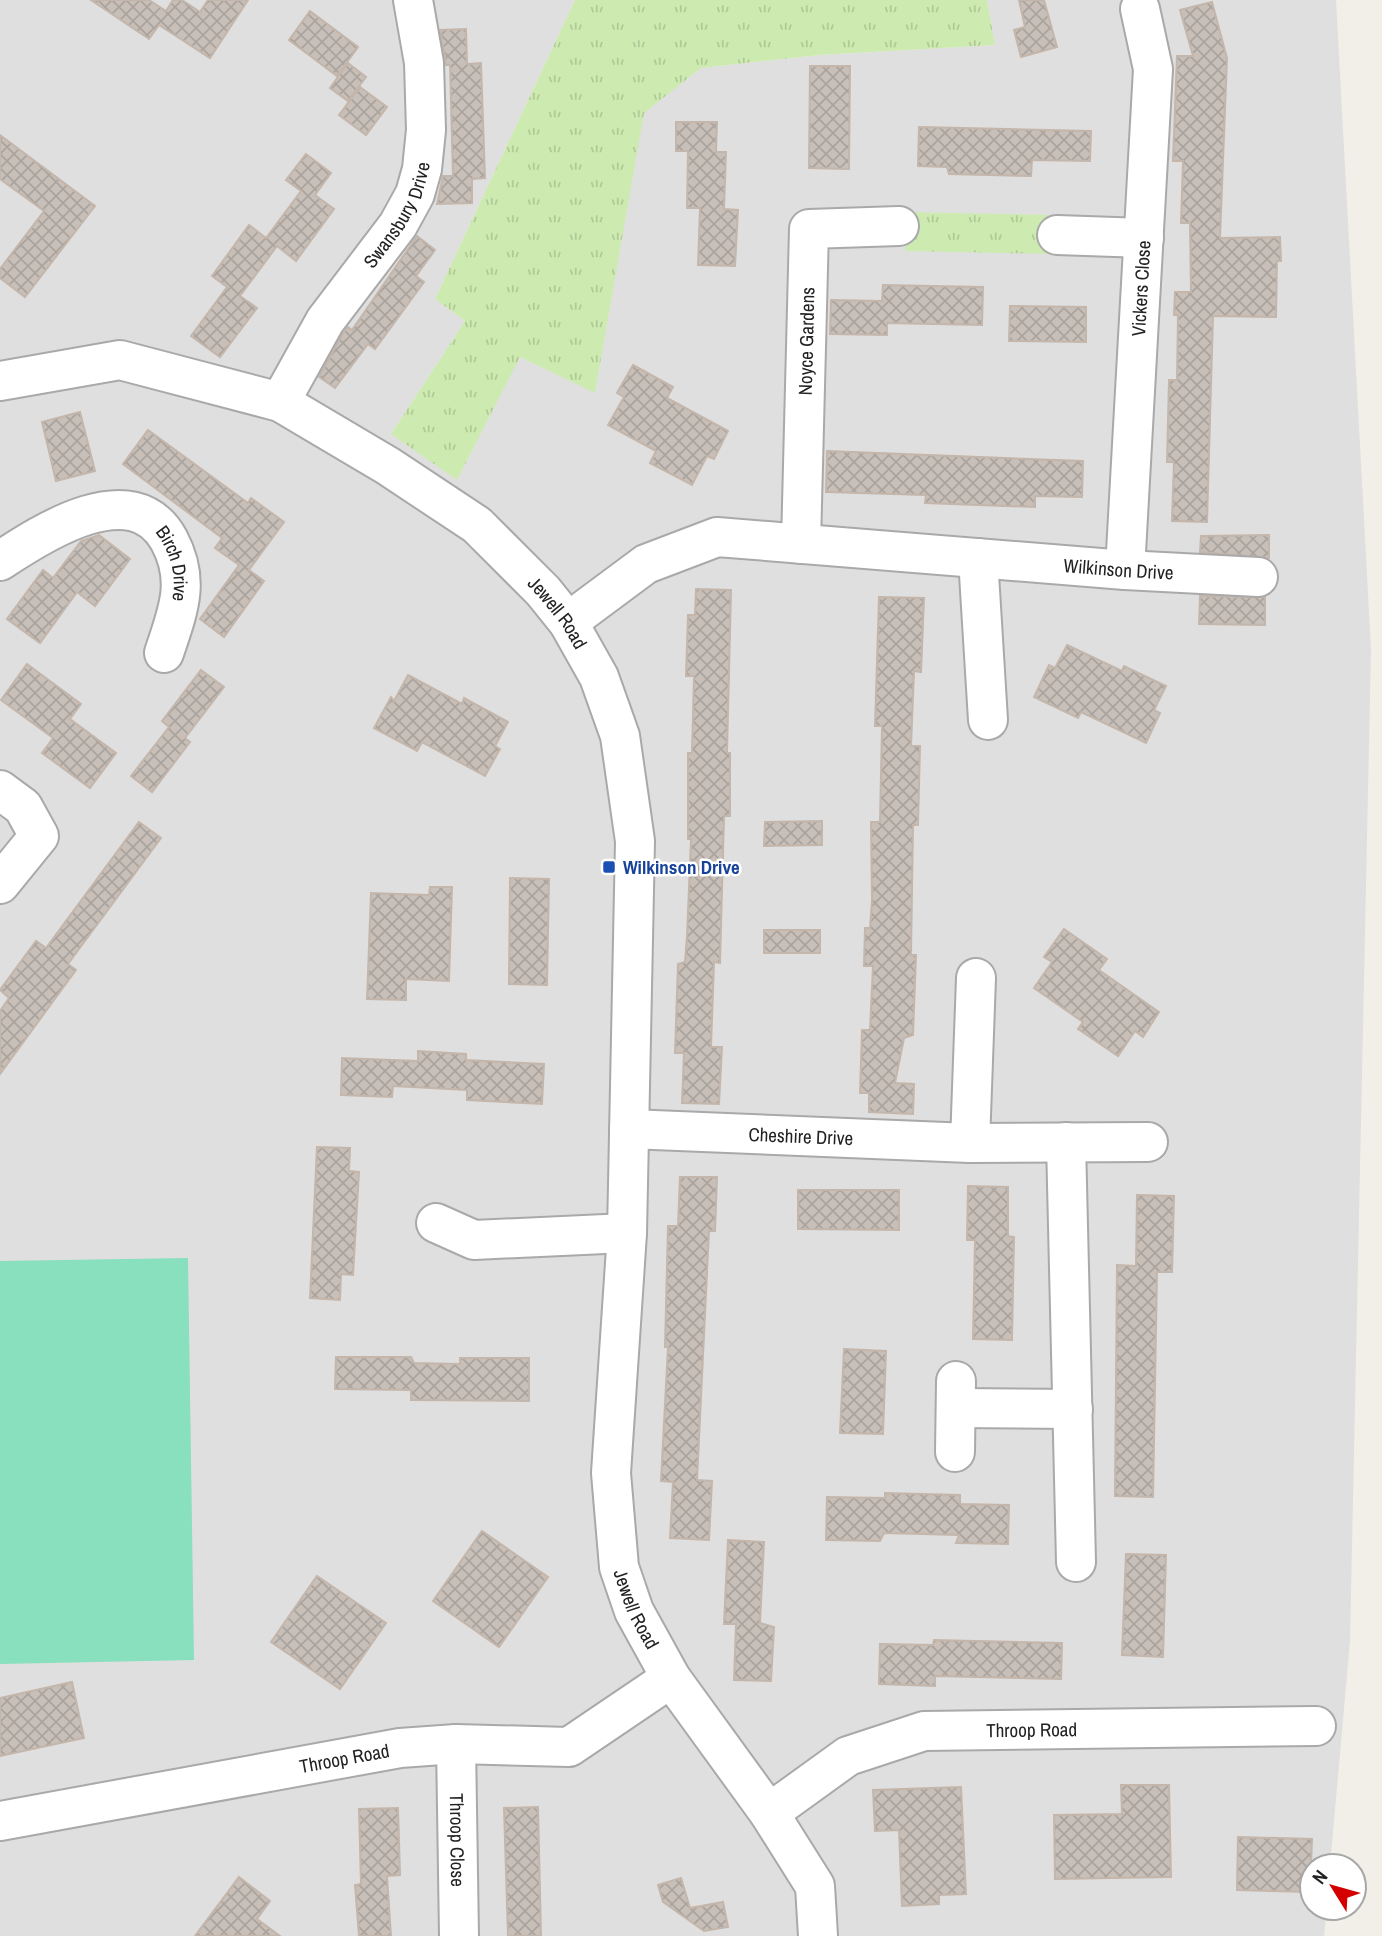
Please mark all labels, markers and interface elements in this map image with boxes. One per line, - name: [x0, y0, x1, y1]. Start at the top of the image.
- street label: Swansbury Drive: [357, 161, 436, 273]
- street label: Vickers Close: [1125, 240, 1156, 337]
- street label: Noyce Gardens: [792, 286, 821, 396]
- street label: Birch Drive: [150, 520, 194, 603]
- street label: Wilkinson Drive: [1063, 552, 1174, 586]
- street label: Jewell Road: [522, 570, 593, 653]
- place label: Wilkinson Drive: [623, 854, 740, 880]
- marker: Wilkinson Drive: [601, 859, 617, 875]
- street label: Cheshire Drive: [748, 1121, 854, 1151]
- street label: Jewell Road: [608, 1566, 665, 1654]
- street label: Throop Road: [986, 1716, 1077, 1743]
- street label: Throop Road: [297, 1737, 391, 1779]
- street label: Throop Close: [444, 1793, 471, 1887]
- north arrow: [1298, 1852, 1368, 1922]
- text: N: [1306, 1864, 1333, 1889]

